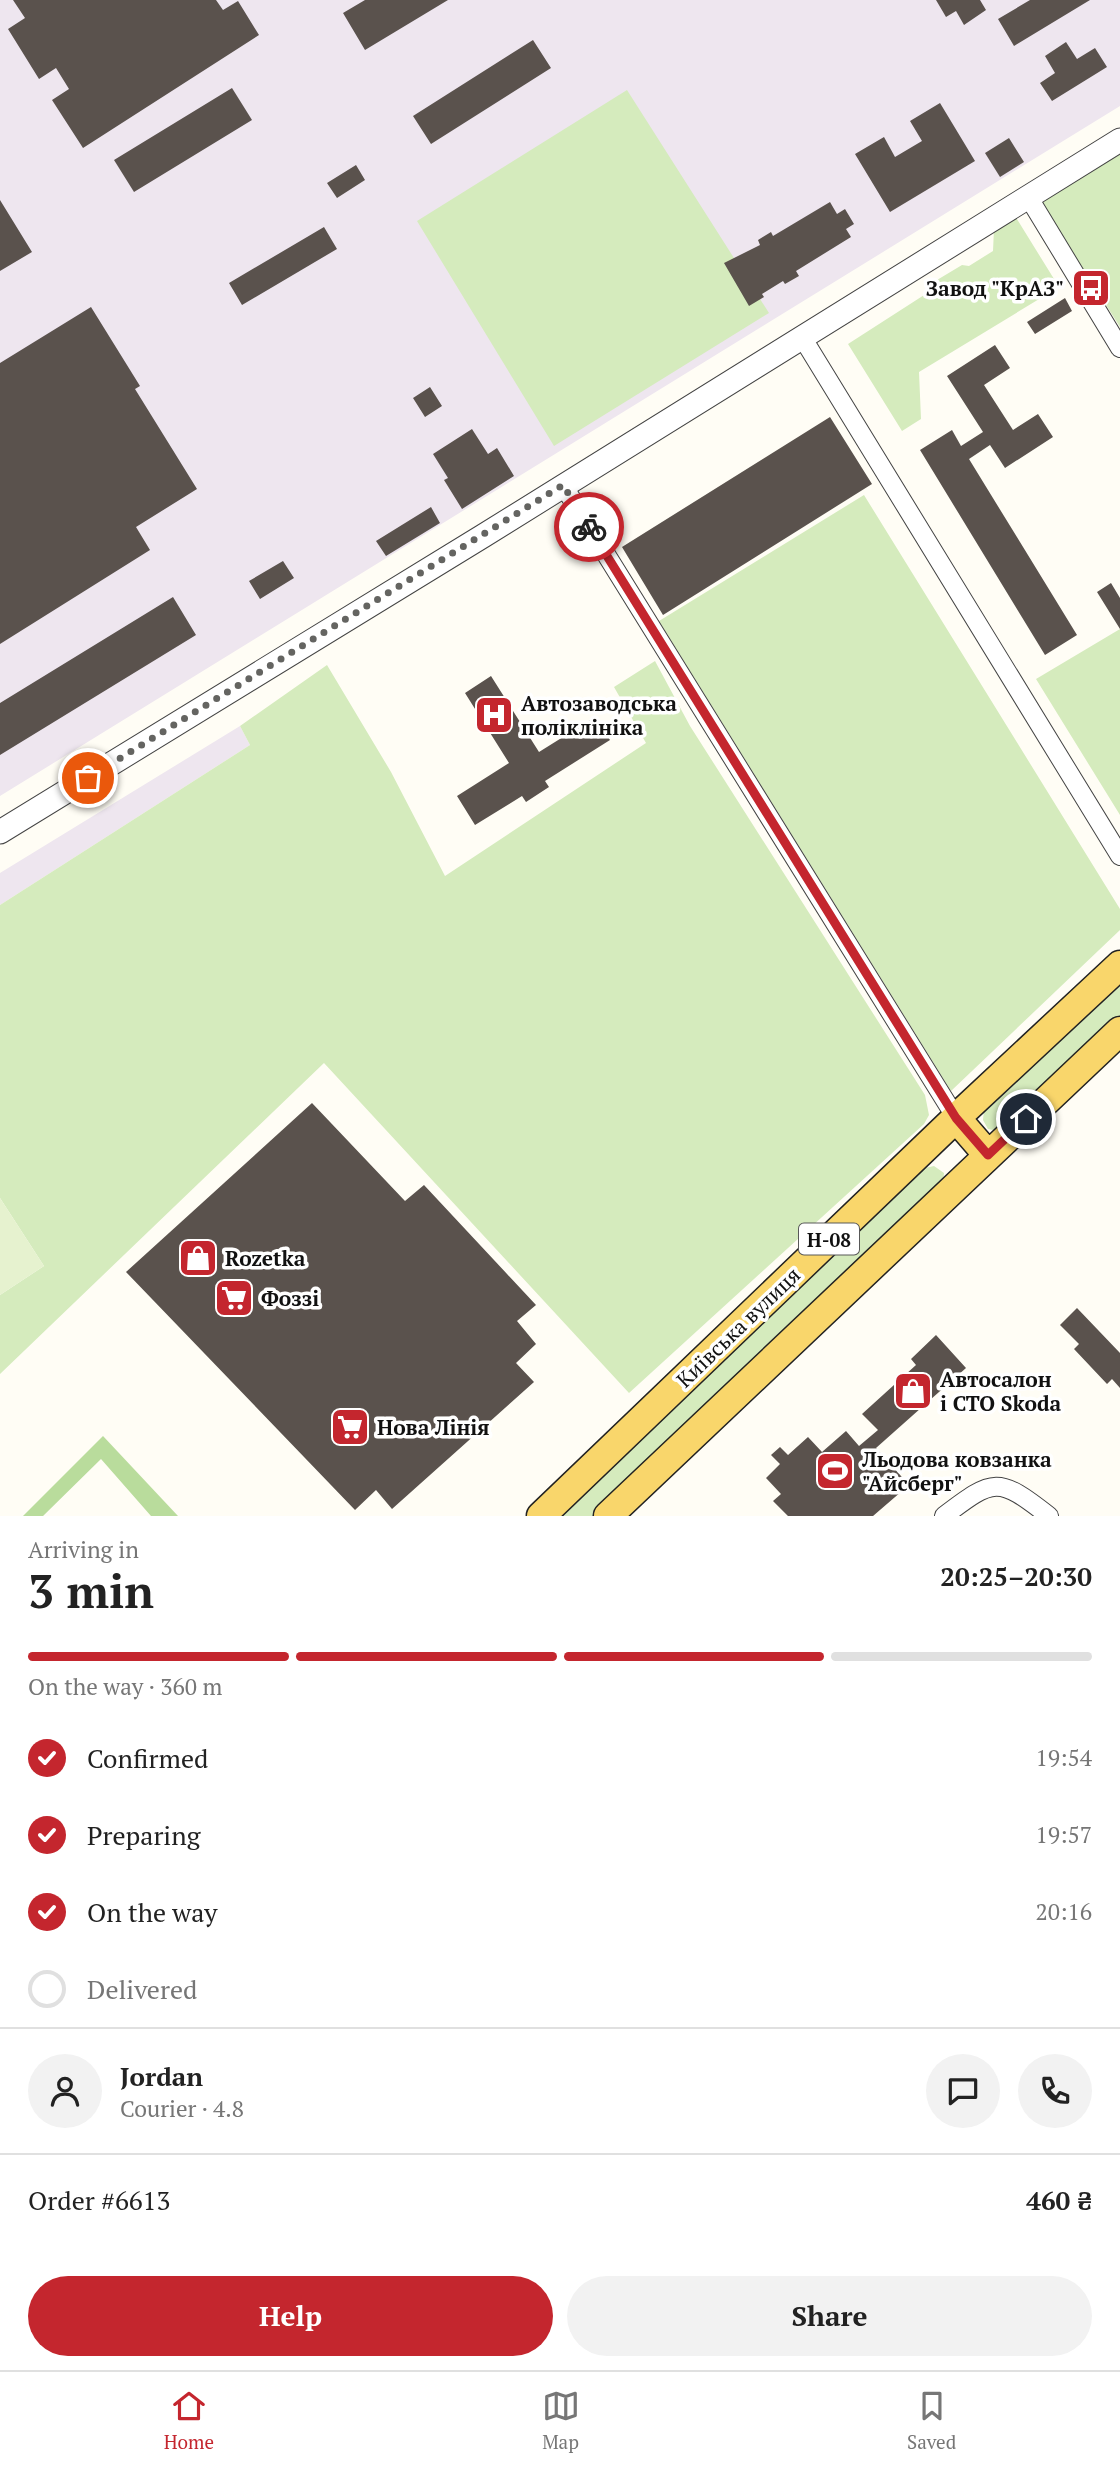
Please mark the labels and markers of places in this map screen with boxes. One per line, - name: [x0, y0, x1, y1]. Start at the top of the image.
- bus stop icon: Завод "КрАЗ": [1070, 267, 1112, 309]
- place label: Завод "КрАЗ": [926, 274, 1064, 302]
- place label: Автозаводська поліклініка: [521, 689, 677, 741]
- hospital icon: Автозаводська поліклініка: [473, 694, 515, 736]
- pin: [58, 748, 118, 808]
- pin: [996, 1089, 1056, 1149]
- shop icon: Rozetka: [177, 1237, 219, 1279]
- place label: Rozetka: [225, 1244, 306, 1272]
- supermarket icon: Фоззі: [213, 1277, 255, 1319]
- place label: Фоззі: [261, 1284, 319, 1312]
- place label: Автосалон і СТО Skoda: [940, 1365, 1062, 1417]
- shop icon: Автосалон і СТО Skoda: [892, 1370, 934, 1412]
- supermarket icon: Нова Лінія: [329, 1406, 371, 1448]
- place label: Нова Лінія: [377, 1413, 490, 1441]
- place label: Льодова ковзанка "Айсберг": [861, 1445, 1052, 1497]
- sports icon: Льодова ковзанка "Айсберг": [814, 1450, 856, 1492]

